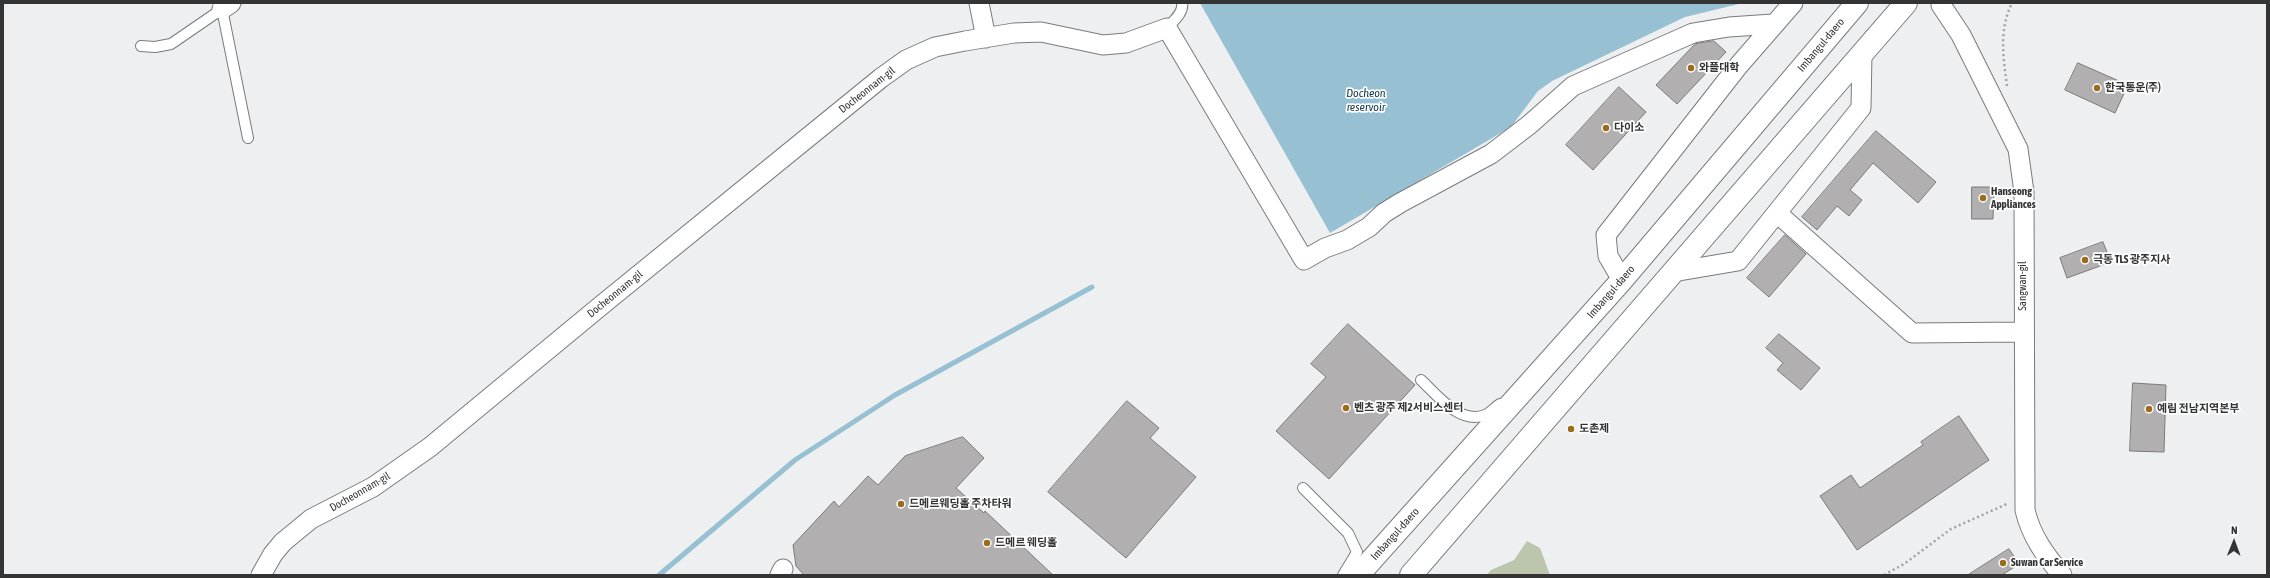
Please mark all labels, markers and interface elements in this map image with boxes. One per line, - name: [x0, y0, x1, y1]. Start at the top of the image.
- street label: Imbangul-daero: [1795, 16, 1847, 74]
- place label: 와플대학: [1699, 61, 1739, 75]
- marker: 와플대학: [1686, 63, 1696, 73]
- street label: Docheonnam-gil: [836, 64, 898, 116]
- place label: 한국통운(주): [2105, 81, 2161, 95]
- marker: 한국통운(주): [2092, 83, 2102, 93]
- water label: Docheon reservoir: [1346, 86, 1386, 114]
- place label: 다이소: [1614, 121, 1644, 135]
- marker: 다이소: [1601, 123, 1611, 133]
- place label: Hanseong Appliances: [1991, 185, 2036, 211]
- marker: Hanseong Appliances: [1978, 193, 1988, 203]
- place label: 극동 TLS 광주지사: [2093, 253, 2170, 267]
- marker: 극동 TLS 광주지사: [2080, 255, 2090, 265]
- street label: Sangwan-gil: [2016, 261, 2030, 311]
- street label: Imbangul-daero: [1584, 263, 1638, 321]
- street label: Docheonnam-gil: [585, 268, 645, 320]
- place label: 벤츠 광주 제2서비스센터: [1354, 401, 1463, 415]
- place label: 예림 전남지역본부: [2157, 402, 2239, 416]
- marker: 벤츠 광주 제2서비스센터: [1341, 403, 1351, 413]
- marker: 예림 전남지역본부: [2144, 404, 2154, 414]
- place label: 도촌제: [1579, 422, 1609, 436]
- marker: 도촌제: [1566, 424, 1576, 434]
- street label: Docheonnam-gil: [327, 469, 393, 515]
- place label: 드메르웨딩홀 주차타워: [909, 497, 1012, 511]
- marker: 드메르웨딩홀 주차타워: [896, 499, 906, 509]
- street label: Imbangul-daero: [1368, 505, 1422, 563]
- north arrow: [2214, 522, 2254, 562]
- text: N: [2231, 524, 2238, 536]
- place label: 드메르 웨딩홀: [995, 536, 1057, 550]
- marker: 드메르 웨딩홀: [982, 538, 992, 548]
- place label: Suwan Car Service: [2011, 556, 2083, 570]
- marker: Suwan Car Service: [1998, 558, 2008, 568]

